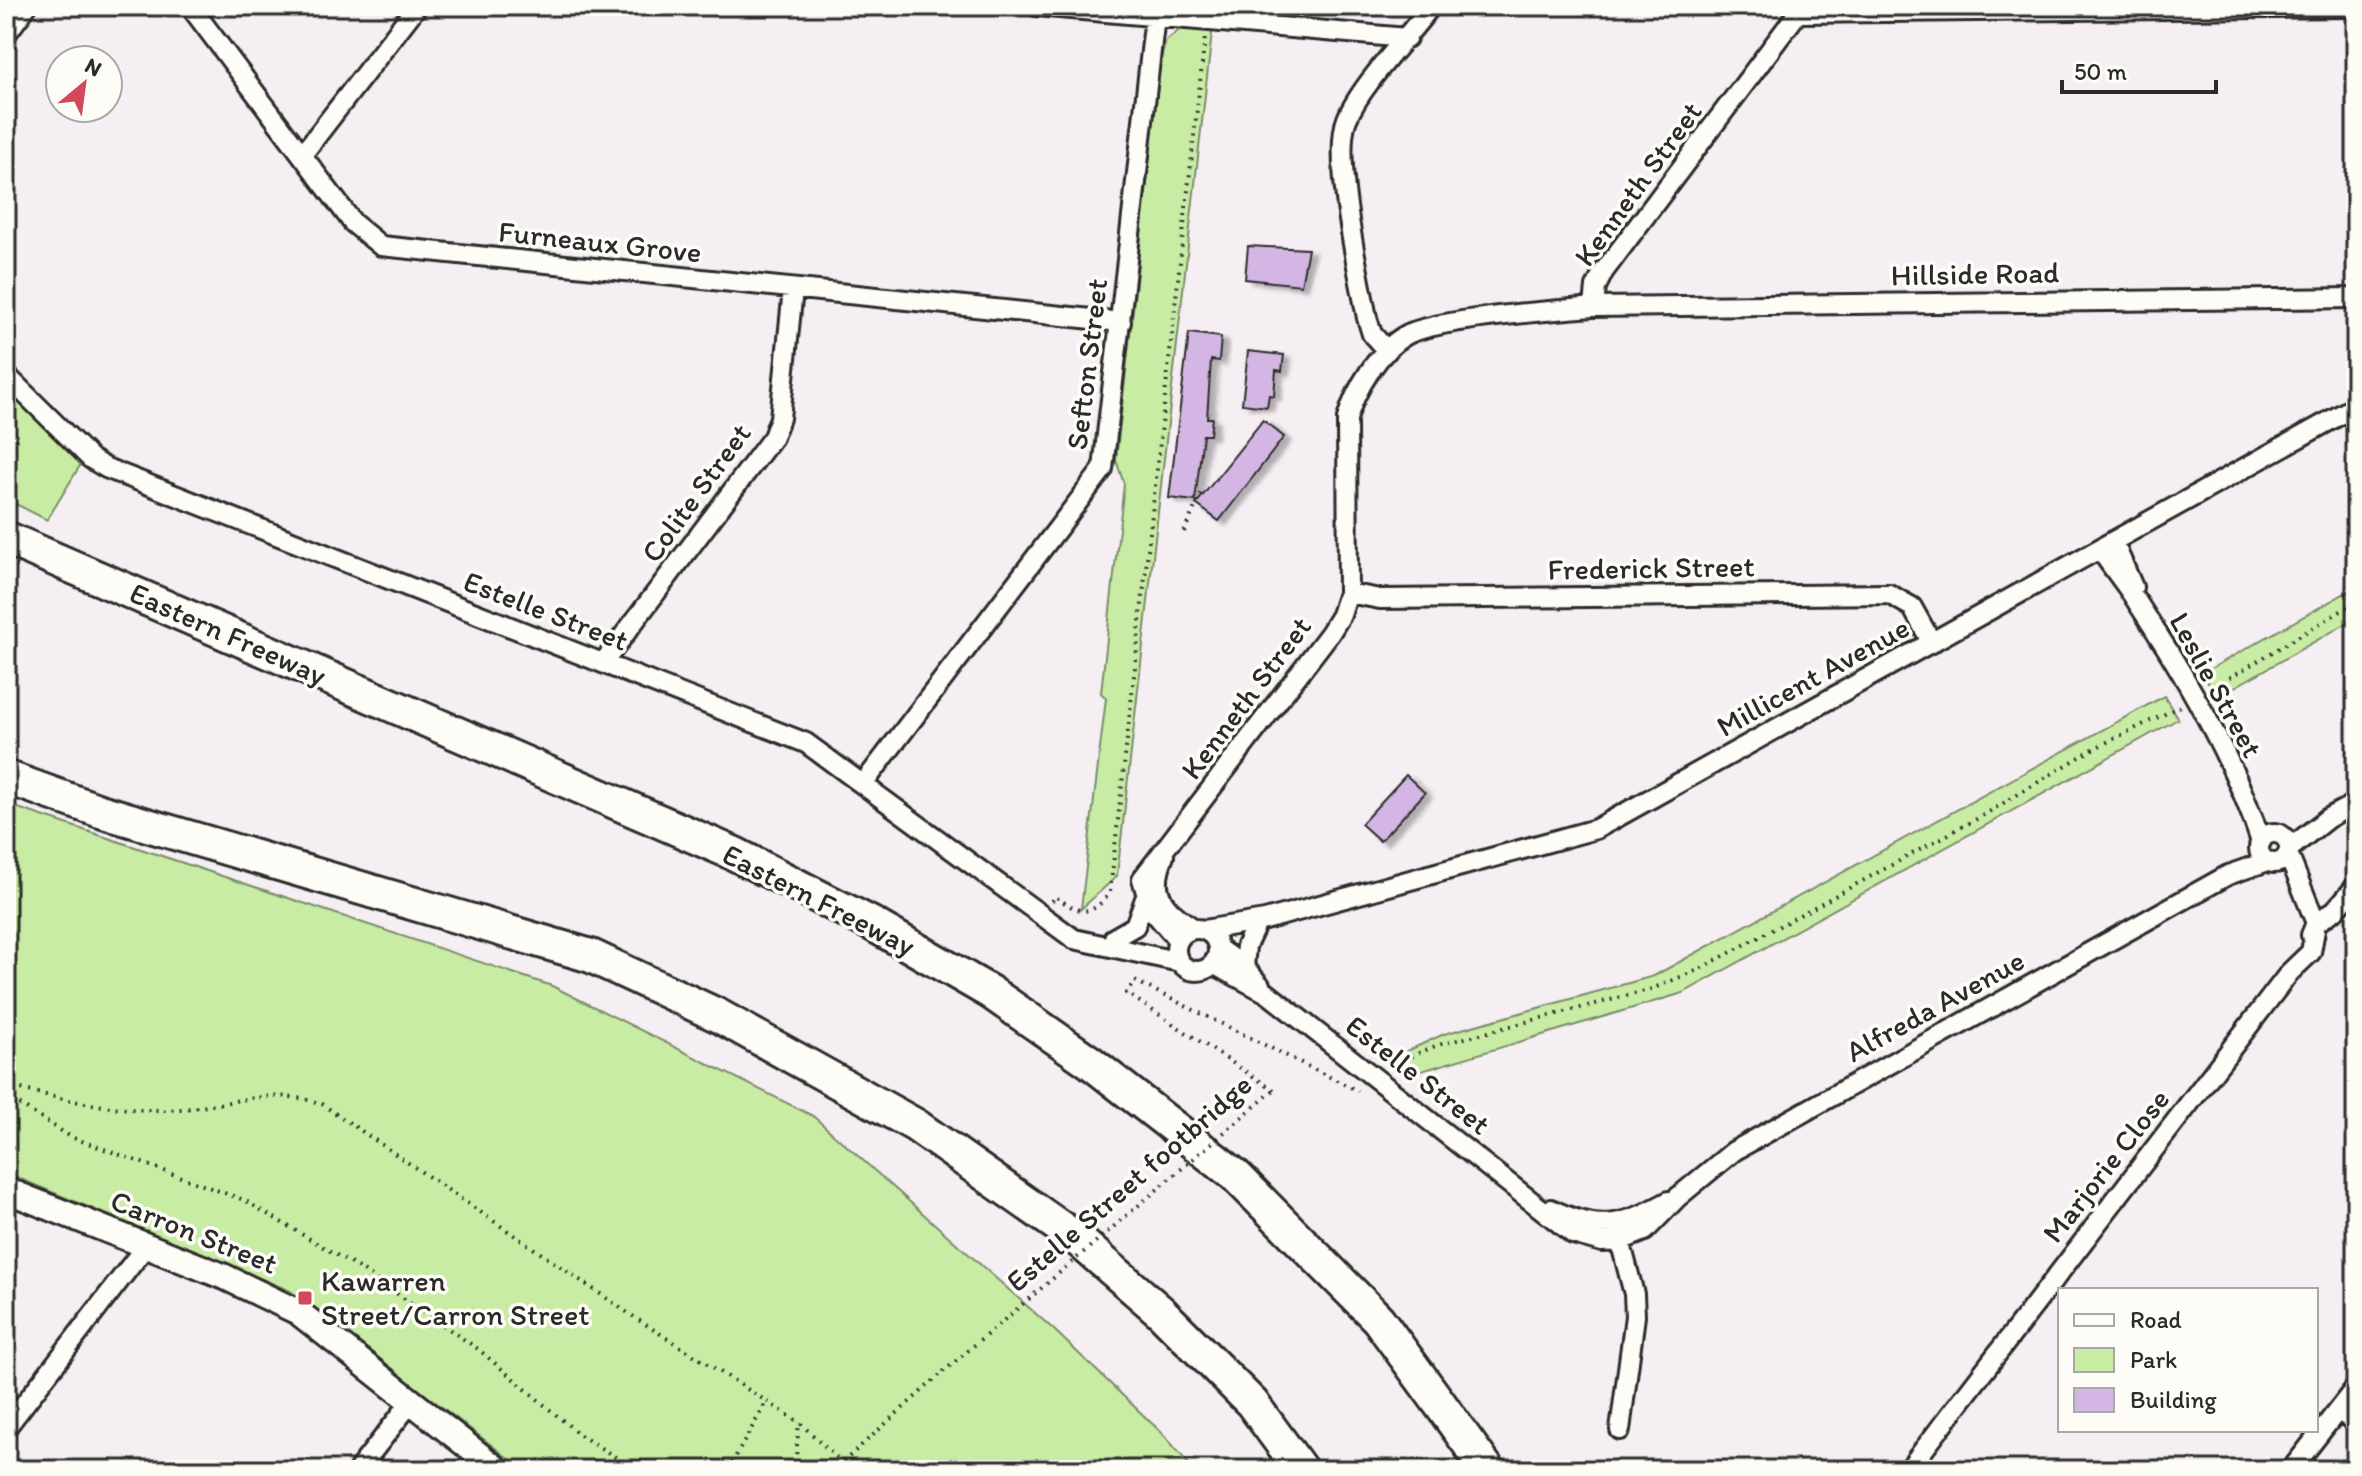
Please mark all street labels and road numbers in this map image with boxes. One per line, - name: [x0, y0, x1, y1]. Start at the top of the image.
- street label: Kenneth Street: [1565, 94, 1710, 273]
- street label: Furneaux Grove: [497, 212, 703, 271]
- street label: Hillside Road: [1890, 254, 2060, 293]
- street label: Sefton Street: [1058, 276, 1115, 452]
- street label: Colite Street: [633, 416, 758, 570]
- street label: Frederick Street: [1547, 547, 1755, 588]
- street label: Estelle Street: [459, 562, 634, 659]
- street label: Eastern Freeway: [124, 574, 332, 693]
- street label: Leslie Street: [2161, 606, 2271, 764]
- street label: Millicent Avenue: [1710, 608, 1916, 745]
- street label: Kenneth Street: [1172, 609, 1319, 786]
- street label: Eastern Freeway: [717, 835, 922, 964]
- street label: Alfreda Avenue: [1839, 941, 2031, 1070]
- street label: Estelle Street: [1339, 1007, 1498, 1143]
- street label: Estelle Street footbridge: [998, 1066, 1259, 1300]
- street label: Marjorie Close: [2034, 1081, 2177, 1250]
- street label: Carron Street: [105, 1181, 283, 1282]

